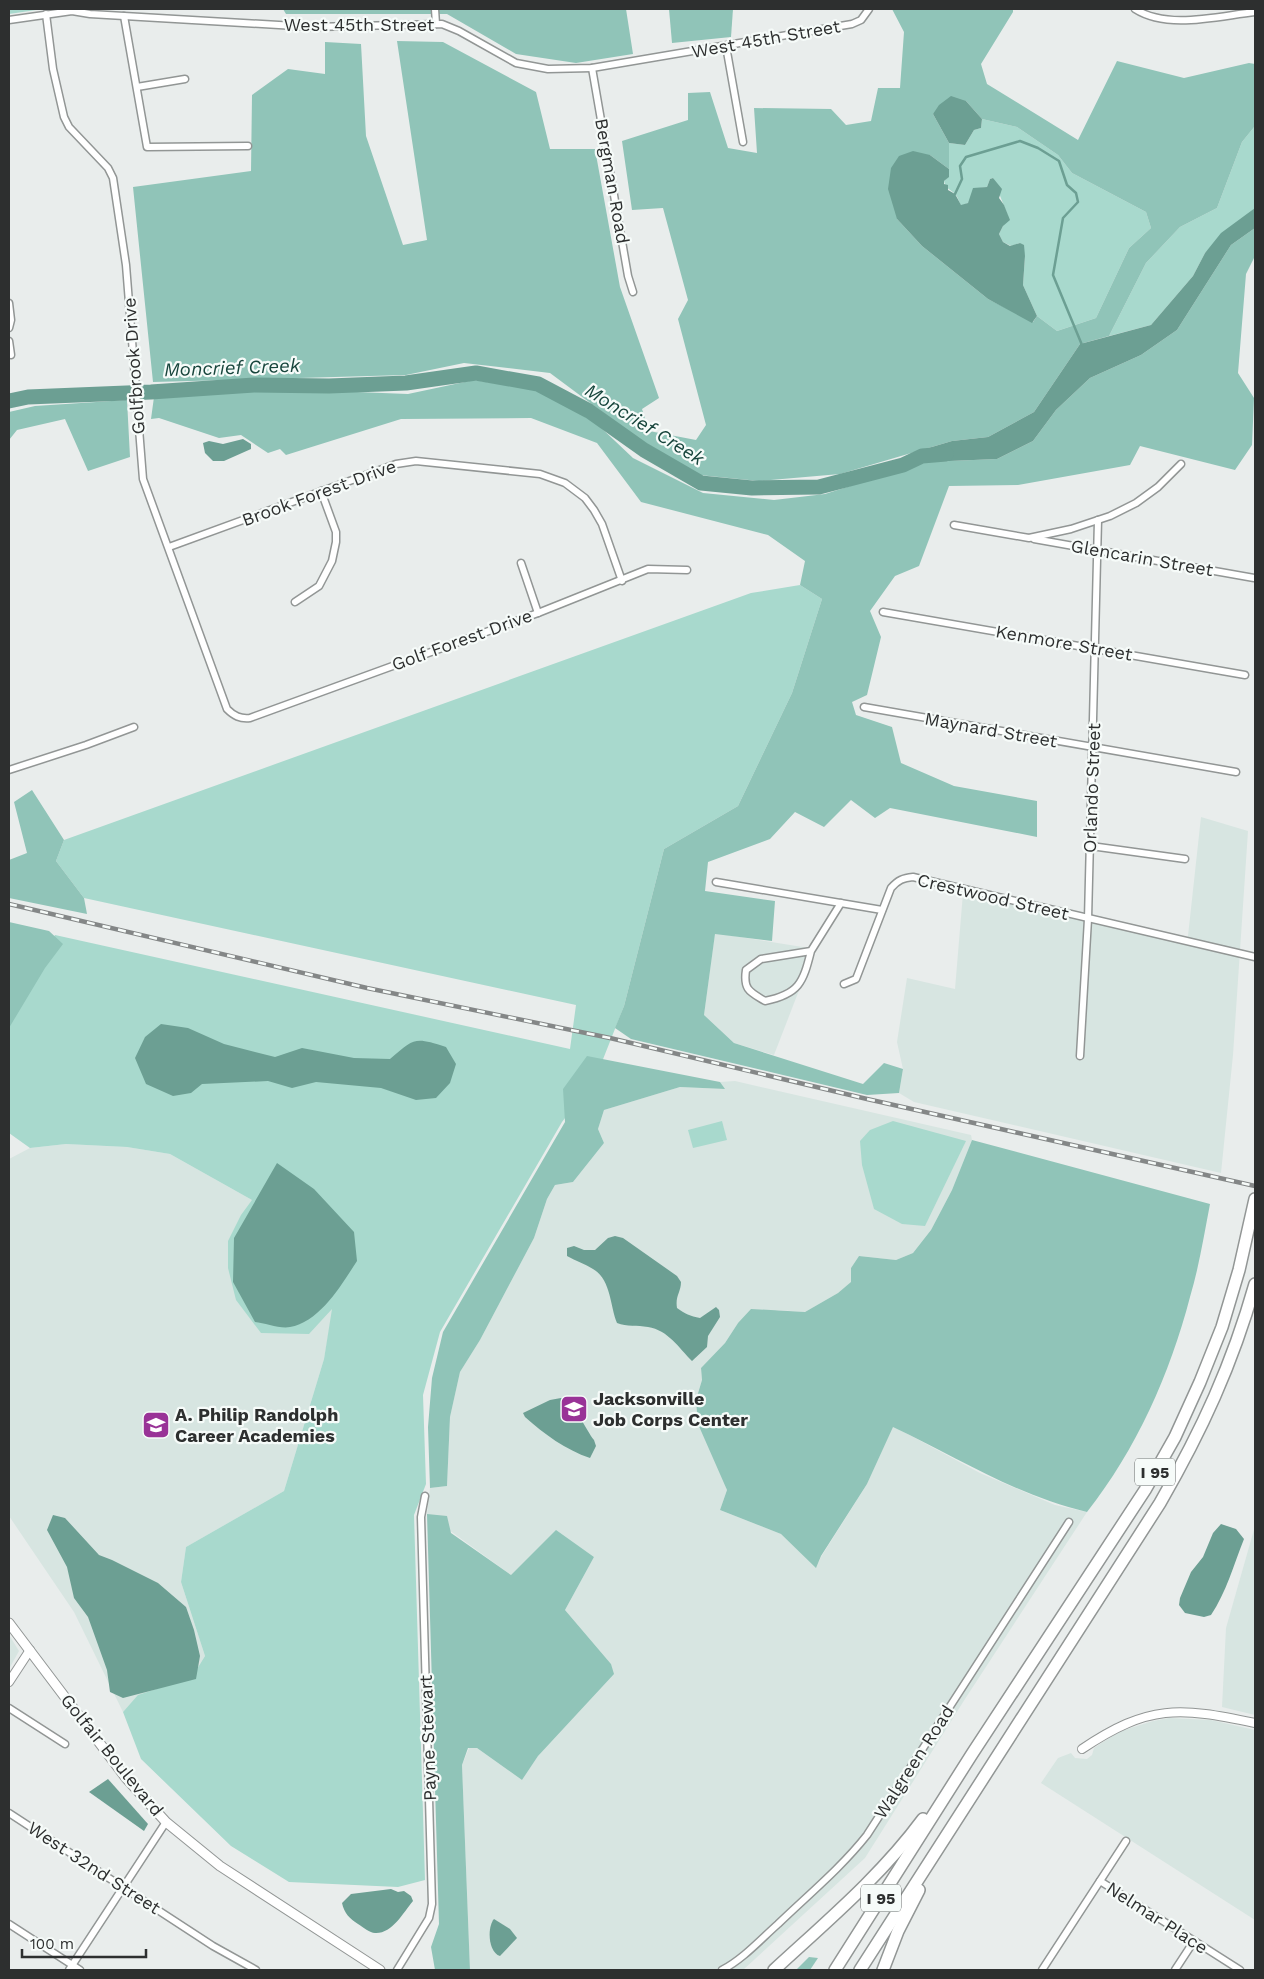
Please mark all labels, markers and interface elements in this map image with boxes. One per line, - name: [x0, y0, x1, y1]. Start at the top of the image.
- street label: West 45th Street: [284, 14, 435, 35]
- street label: West 45th Street: [690, 15, 842, 62]
- street label: Bergman Road: [591, 116, 634, 245]
- street label: Golfbrook Drive: [118, 297, 149, 435]
- water label: Moncrief Creek: [163, 354, 301, 381]
- water label: Moncrief Creek: [581, 379, 709, 471]
- street label: Brook Forest Drive: [239, 455, 399, 530]
- street label: Glencarin Street: [1069, 535, 1215, 580]
- street label: Golf Forest Drive: [389, 604, 535, 675]
- street label: Kenmore Street: [994, 620, 1134, 665]
- street label: Maynard Street: [923, 708, 1059, 752]
- street label: Orlando Street: [1079, 722, 1104, 853]
- street label: Crestwood Street: [915, 869, 1071, 924]
- place label: Jacksonville Job Corps Center: [593, 1388, 748, 1430]
- school or university icon: Jacksonville Job Corps Center: [559, 1394, 589, 1424]
- place label: A. Philip Randolph Career Academies: [175, 1404, 338, 1446]
- school or university icon: A. Philip Randolph Career Academies: [141, 1410, 171, 1440]
- road number: I 95: [1135, 1458, 1175, 1485]
- street label: Payne Stewart: [415, 1674, 440, 1801]
- street label: Golfair Boulevard: [57, 1689, 168, 1820]
- street label: Walgreen Road: [869, 1701, 958, 1822]
- street label: West 32nd Street: [24, 1817, 165, 1919]
- street label: Nelmar Place: [1103, 1877, 1212, 1958]
- road number: I 95: [861, 1885, 901, 1912]
- scale bar: [22, 1926, 146, 1958]
- text: 100 m: [30, 1935, 74, 1953]

